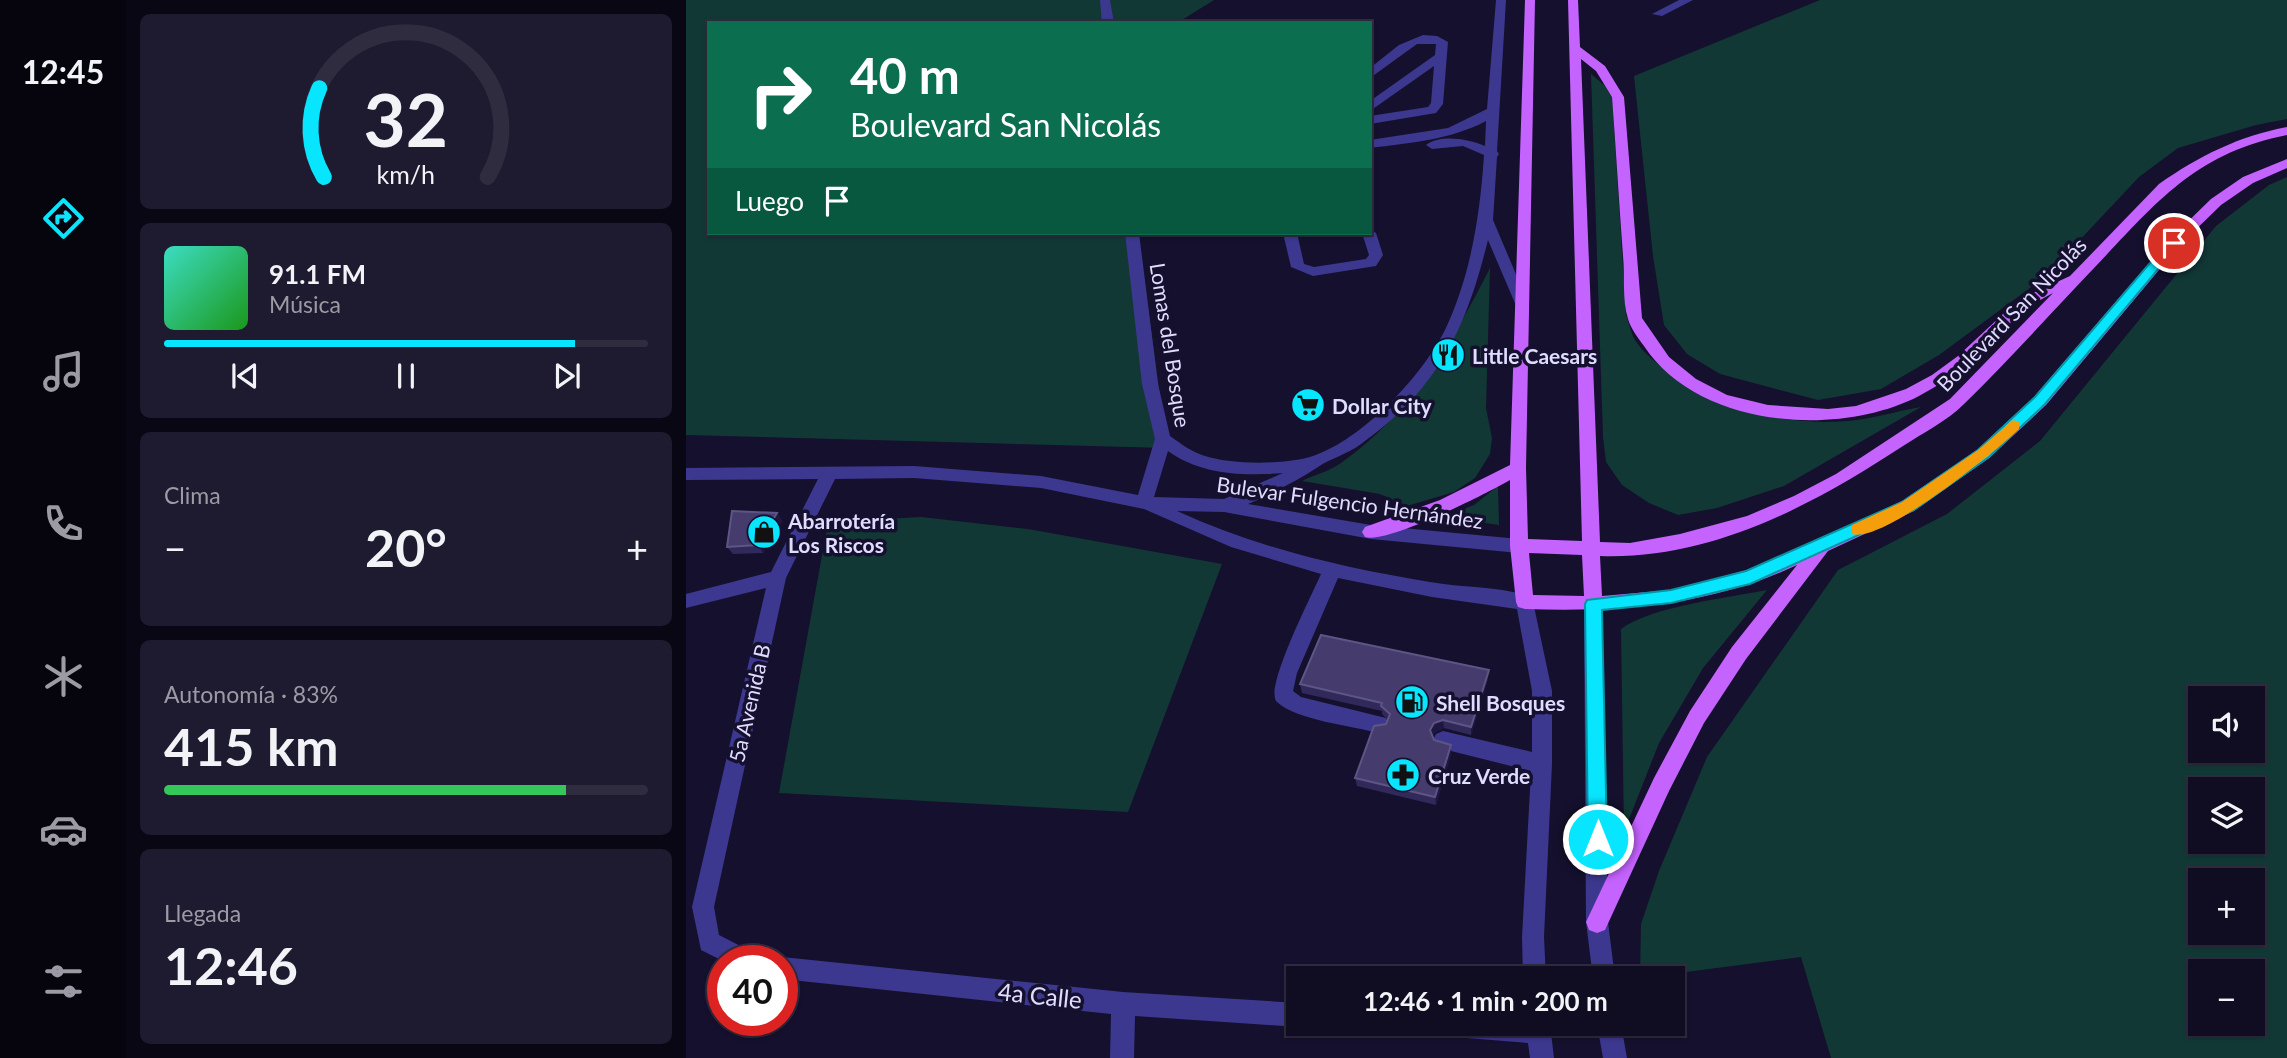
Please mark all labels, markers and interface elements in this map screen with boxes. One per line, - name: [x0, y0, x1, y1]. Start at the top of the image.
- text: 40 m: [850, 46, 960, 104]
- icon: right: [735, 49, 826, 140]
- text: 12:45: [22, 52, 104, 91]
- text: 32: [364, 76, 448, 164]
- text: Boulevard San Nicolás: [850, 105, 1161, 144]
- text: km/h: [377, 159, 435, 189]
- icon: arrive: [818, 182, 856, 220]
- text: Luego: [735, 185, 804, 217]
- icon: directions: [39, 194, 88, 243]
- pin: [2144, 213, 2204, 273]
- icon: arrive: [2155, 224, 2193, 262]
- street label: Boulevard San Nicolás: [1931, 232, 2091, 396]
- text: 91.1 FM: [269, 258, 366, 290]
- street label: Lomas del Bosque: [1146, 261, 1196, 429]
- text: Música: [269, 290, 341, 318]
- restaurant icon: Little Caesars: [1429, 336, 1467, 374]
- place label: Little Caesars: [1472, 343, 1597, 368]
- icon: music: [39, 347, 88, 396]
- icon: previous: [226, 357, 264, 395]
- icon: pause: [387, 357, 425, 395]
- icon: next: [548, 357, 586, 395]
- supermarket icon: Dollar City: [1289, 386, 1327, 424]
- place label: Dollar City: [1332, 393, 1433, 418]
- street label: Bulevar Fulgencio Hernández: [1215, 471, 1485, 533]
- text: Clima: [164, 481, 221, 509]
- icon: phone: [39, 499, 88, 548]
- place label: Abarrotería Los Riscos: [787, 508, 895, 557]
- shop icon: Abarrotería Los Riscos: [745, 513, 783, 551]
- text: 20°: [365, 516, 447, 578]
- text: −: [164, 525, 186, 571]
- text: +: [626, 525, 648, 571]
- street label: 5a Avenida B: [723, 642, 775, 764]
- icon: climate: [39, 652, 88, 701]
- text: Autonomía · 83%: [164, 680, 338, 708]
- fuel station icon: Shell Bosques: [1393, 683, 1431, 721]
- map controls: [2188, 686, 2265, 1036]
- button: sound: [2188, 686, 2265, 763]
- place label: Shell Bosques: [1436, 690, 1565, 715]
- text: 415 km: [164, 715, 338, 777]
- pharmacy icon: Cruz Verde: [1384, 756, 1422, 794]
- place label: Cruz Verde: [1428, 763, 1530, 788]
- button: layers: [2188, 777, 2265, 854]
- position arrow: [1561, 802, 1635, 876]
- icon: car: [39, 805, 88, 854]
- button: +: [2188, 868, 2265, 945]
- text: Llegada: [164, 899, 241, 927]
- text: 12:46: [164, 934, 298, 996]
- speed limit sign: 40: [707, 945, 798, 1036]
- icon: filters: [39, 957, 88, 1006]
- button: −: [2188, 959, 2265, 1036]
- street label: 4a Calle: [997, 976, 1083, 1014]
- text: 12:46 · 1 min · 200 m: [1363, 985, 1608, 1017]

